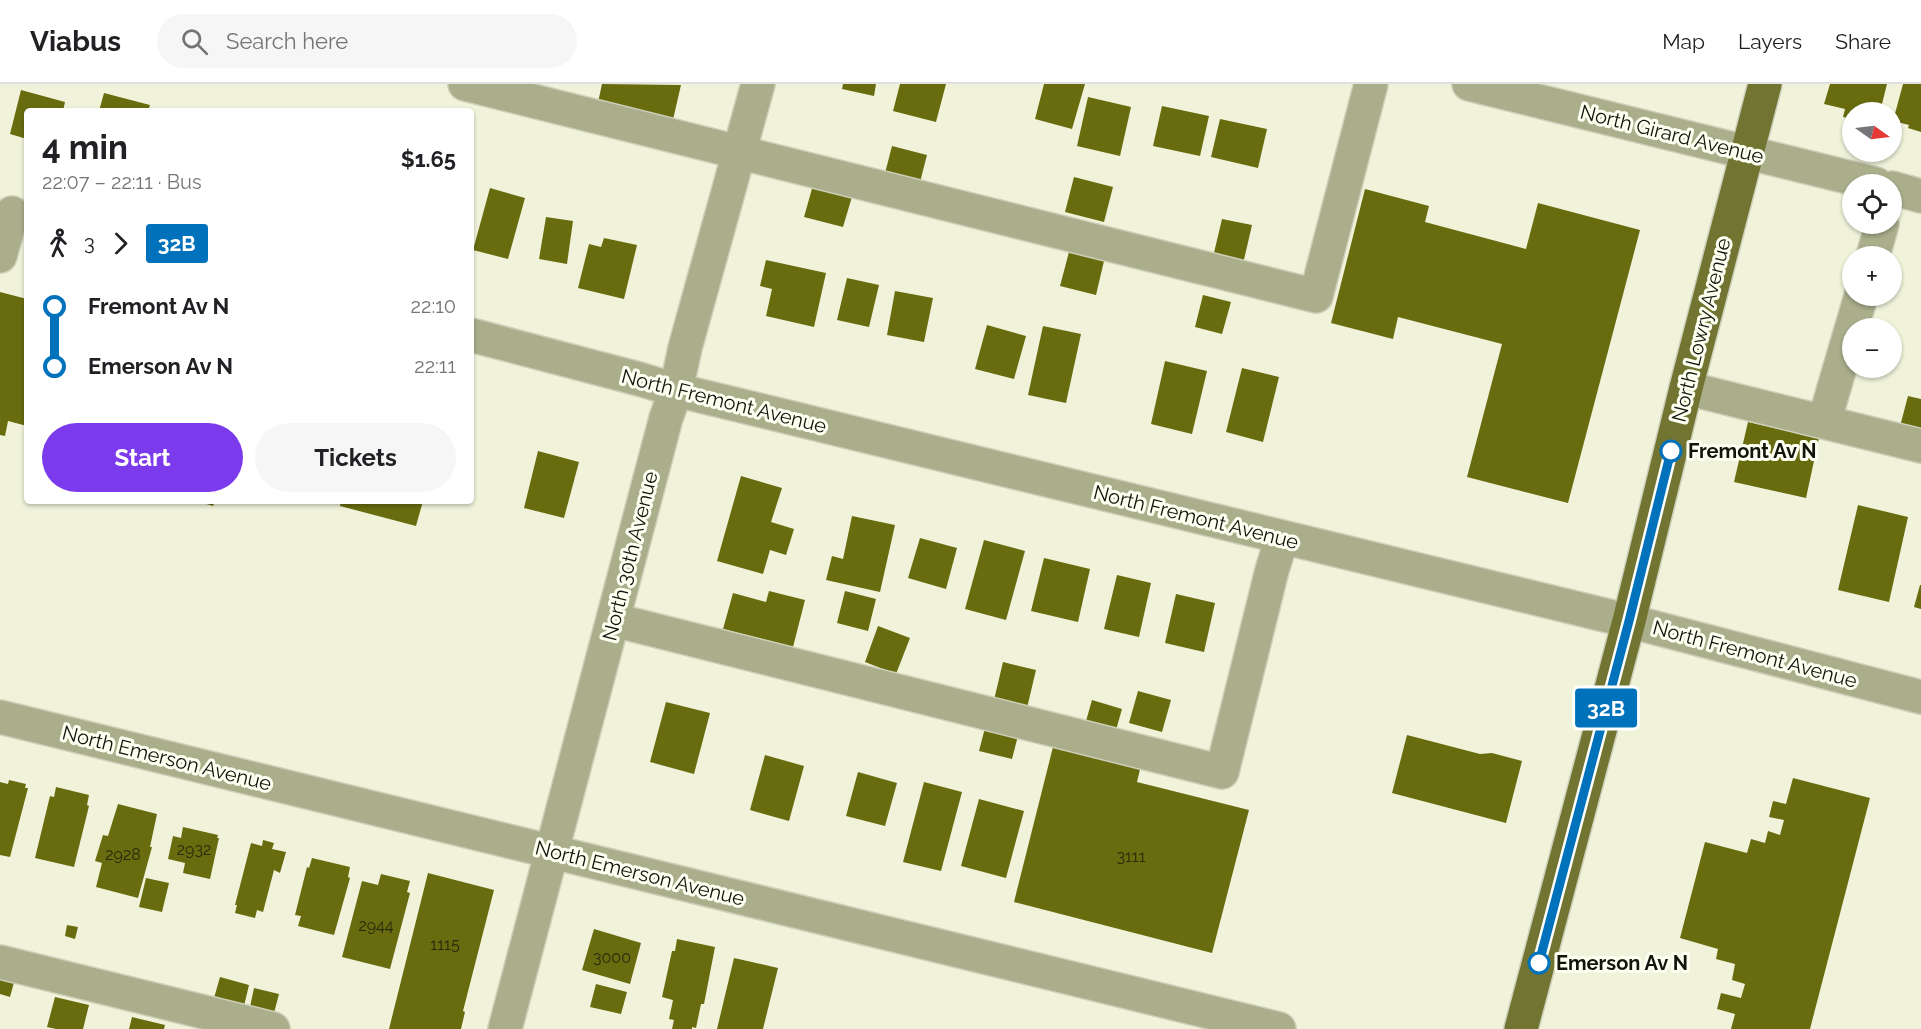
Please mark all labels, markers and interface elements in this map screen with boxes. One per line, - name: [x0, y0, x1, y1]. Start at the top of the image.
- search box: [157, 14, 577, 68]
- text: Viabus: [30, 25, 121, 58]
- icon: search: [178, 25, 211, 58]
- text: Search here: [226, 28, 348, 54]
- text: Map: [1662, 29, 1705, 54]
- text: Layers: [1738, 29, 1802, 54]
- text: Share: [1835, 29, 1891, 54]
- street label: North Girard Avenue: [1578, 100, 1766, 168]
- north arrow: [1842, 102, 1902, 162]
- map controls: [1842, 102, 1902, 378]
- text: 4 min: [42, 128, 128, 167]
- text: $1.65: [401, 146, 456, 172]
- text: 22:07 – 22:11 · Bus: [42, 170, 202, 194]
- button: locate: [1842, 174, 1902, 234]
- icon: walk: [42, 227, 75, 260]
- icon: forward: [104, 227, 137, 260]
- text: 3: [84, 231, 95, 255]
- text: 32B: [158, 231, 196, 256]
- street label: North Lowry Avenue: [1667, 235, 1736, 425]
- button: +: [1842, 246, 1902, 306]
- text: Fremont Av N: [88, 293, 229, 319]
- text: 22:10: [411, 294, 456, 318]
- button: −: [1842, 318, 1902, 378]
- text: Emerson Av N: [88, 353, 233, 379]
- text: 22:11: [414, 354, 456, 378]
- street label: North Fremont Avenue: [619, 364, 829, 438]
- button: Start: [42, 423, 243, 492]
- button: Tickets: [255, 423, 456, 492]
- place label: Fremont Av N: [1688, 439, 1817, 463]
- marker: Fremont Av N: [1660, 440, 1682, 462]
- street label: North 30th Avenue: [597, 469, 663, 643]
- street label: North Fremont Avenue: [1091, 480, 1301, 554]
- street label: North Fremont Avenue: [1650, 615, 1860, 693]
- line badge: 32B: [1572, 688, 1640, 728]
- text: 32B: [1587, 696, 1625, 721]
- street label: North Emerson Avenue: [60, 720, 274, 796]
- street label: North Emerson Avenue: [533, 835, 747, 911]
- house number: 2932: [177, 840, 211, 859]
- house number: 2928: [105, 845, 141, 864]
- house number: 3111: [1116, 847, 1146, 866]
- house number: 2944: [358, 916, 394, 935]
- house number: 1115: [430, 935, 460, 954]
- house number: 3000: [593, 948, 631, 967]
- place label: Emerson Av N: [1556, 951, 1688, 975]
- marker: Emerson Av N: [1528, 952, 1550, 974]

